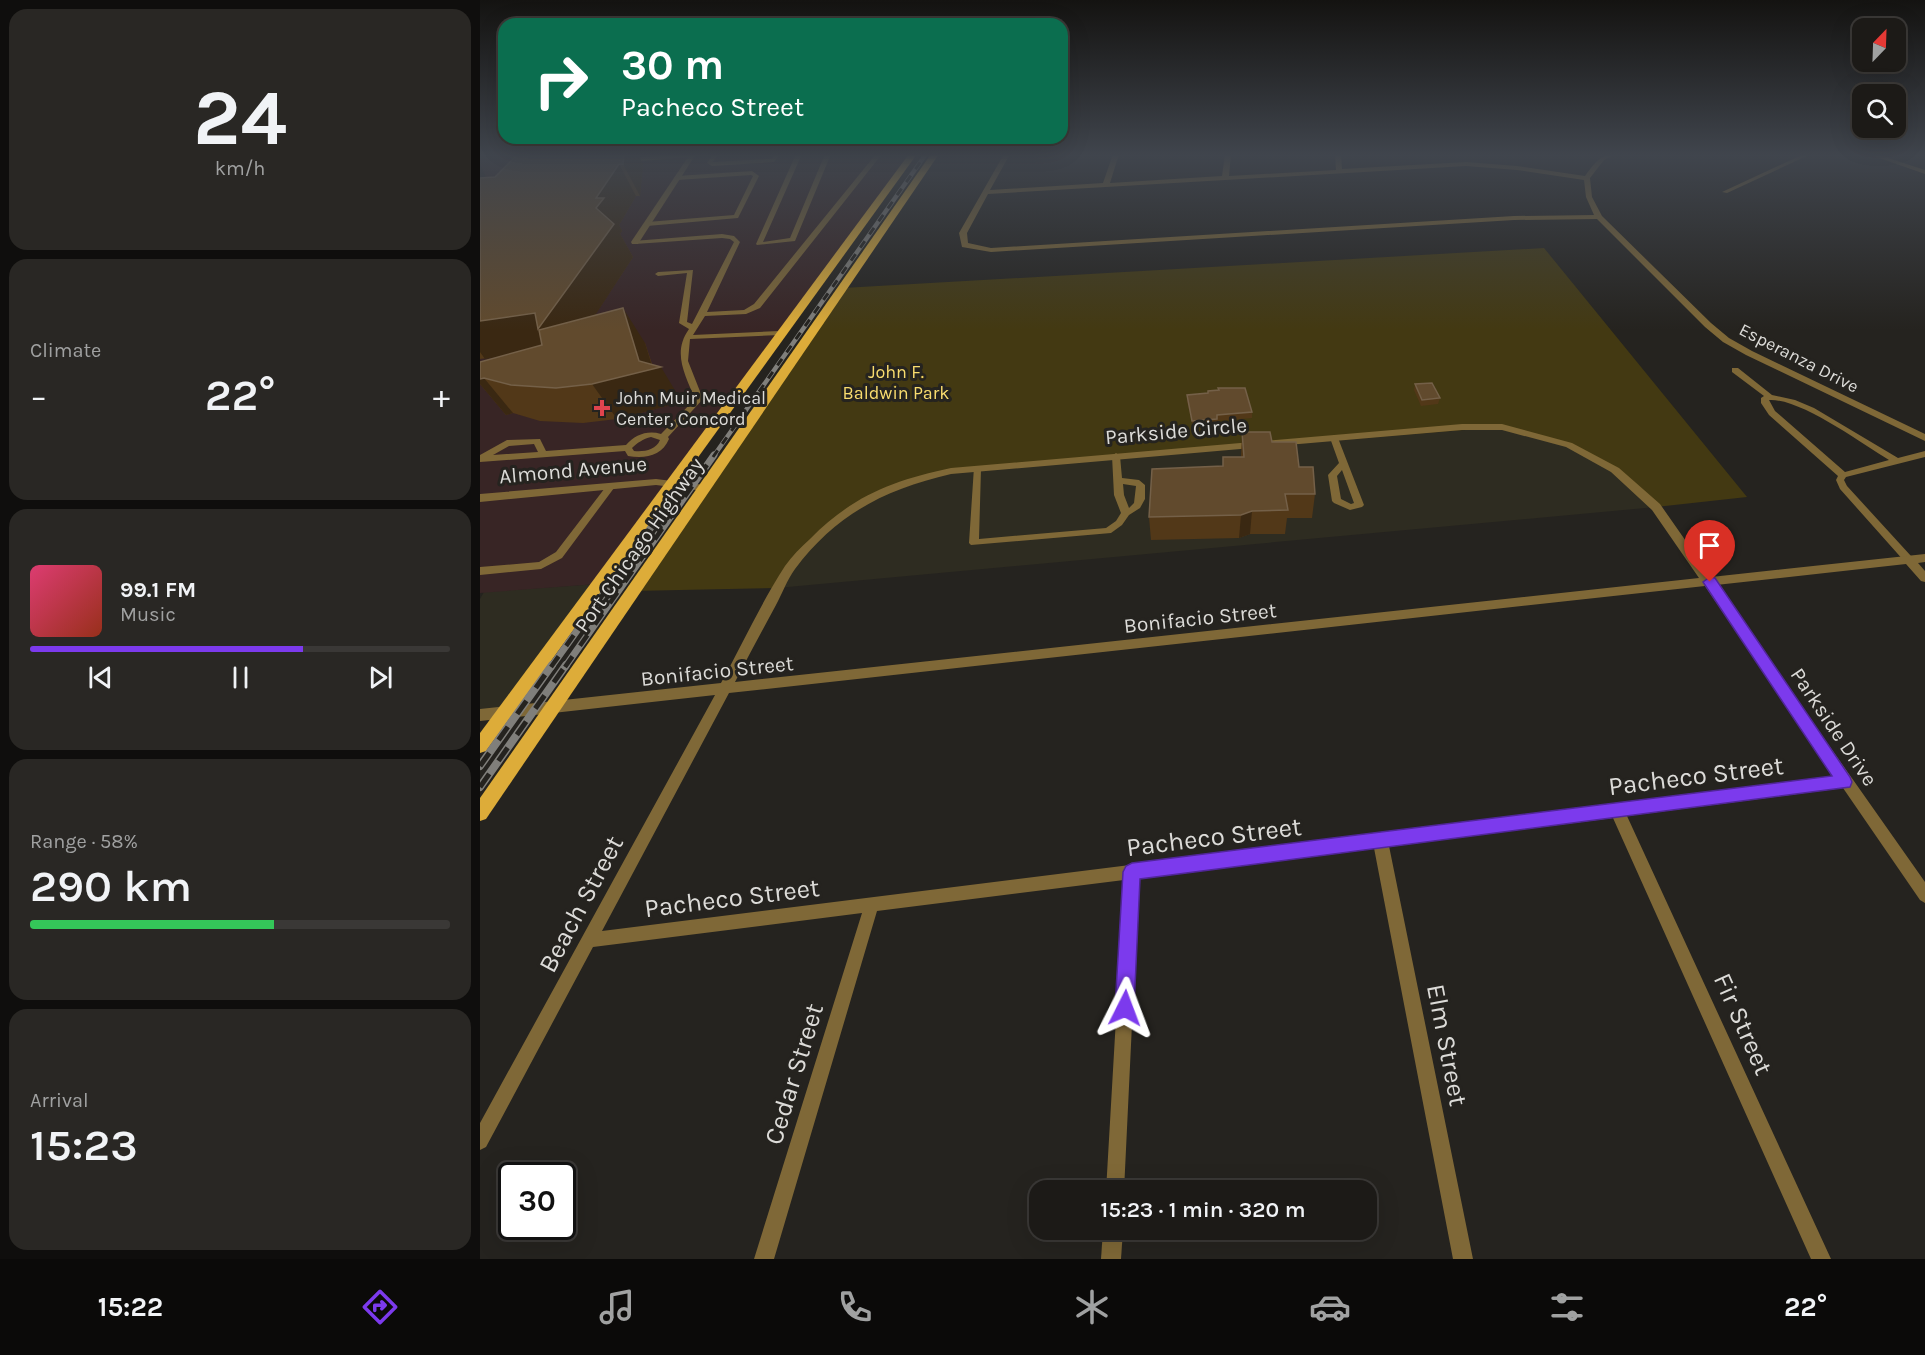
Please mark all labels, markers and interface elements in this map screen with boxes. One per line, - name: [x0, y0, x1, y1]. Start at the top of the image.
- north arrow: [1852, 18, 1906, 72]
- map controls: [1852, 18, 1906, 138]
- text: 30 m: [621, 40, 724, 90]
- icon: right: [522, 42, 600, 120]
- text: 24: [193, 72, 287, 164]
- button: search: [1852, 84, 1906, 138]
- text: Pacheco Street: [621, 91, 804, 123]
- text: km/h: [215, 157, 265, 180]
- street label: Esperanza Drive: [1735, 318, 1863, 398]
- text: Climate: [30, 339, 101, 362]
- park label: John F. Baldwin Park: [843, 361, 949, 404]
- text: 22°: [205, 369, 275, 421]
- text: −: [30, 377, 47, 415]
- text: +: [433, 377, 450, 415]
- place label: John Muir Medical Center, Concord: [616, 387, 766, 430]
- marker: John Muir Medical Center, Concord: [593, 399, 611, 417]
- street label: Parkside Circle: [1104, 413, 1248, 449]
- street label: Almond Avenue: [498, 452, 648, 488]
- street label: Port Chicago Highway: [570, 453, 708, 637]
- pin: [1684, 520, 1735, 582]
- icon: arrive: [1693, 529, 1726, 562]
- text: 99.1 FM: [120, 577, 196, 603]
- street label: Bonifacio Street: [1122, 598, 1278, 638]
- text: Music: [120, 603, 176, 626]
- street label: Bonifacio Street: [639, 651, 795, 691]
- icon: previous: [84, 661, 117, 694]
- icon: pause: [224, 661, 257, 694]
- icon: next: [364, 661, 397, 694]
- street label: Parkside Drive: [1786, 663, 1882, 791]
- street label: Pacheco Street: [1607, 750, 1786, 802]
- street label: Pacheco Street: [1125, 811, 1304, 863]
- text: Range · 58%: [30, 830, 138, 853]
- street label: Beach Street: [532, 830, 630, 978]
- text: 290 km: [30, 860, 192, 912]
- street label: Pacheco Street: [643, 872, 822, 924]
- street label: Fir Street: [1707, 968, 1779, 1080]
- position arrow: [1093, 976, 1157, 1040]
- street label: Elm Street: [1420, 981, 1474, 1109]
- street label: Cedar Street: [758, 999, 830, 1148]
- text: Arrival: [30, 1089, 89, 1112]
- text: 15:23: [30, 1119, 138, 1171]
- speed limit sign: 30: [498, 1162, 576, 1240]
- text: 15:23 · 1 min · 320 m: [1101, 1197, 1305, 1223]
- icon: directions: [359, 1286, 401, 1328]
- icon: music: [596, 1286, 638, 1328]
- icon: phone: [834, 1286, 876, 1328]
- icon: climate: [1071, 1286, 1113, 1328]
- icon: car: [1309, 1286, 1351, 1328]
- icon: filters: [1546, 1286, 1588, 1328]
- text: 15:22: [98, 1291, 163, 1323]
- text: 22°: [1784, 1291, 1827, 1323]

